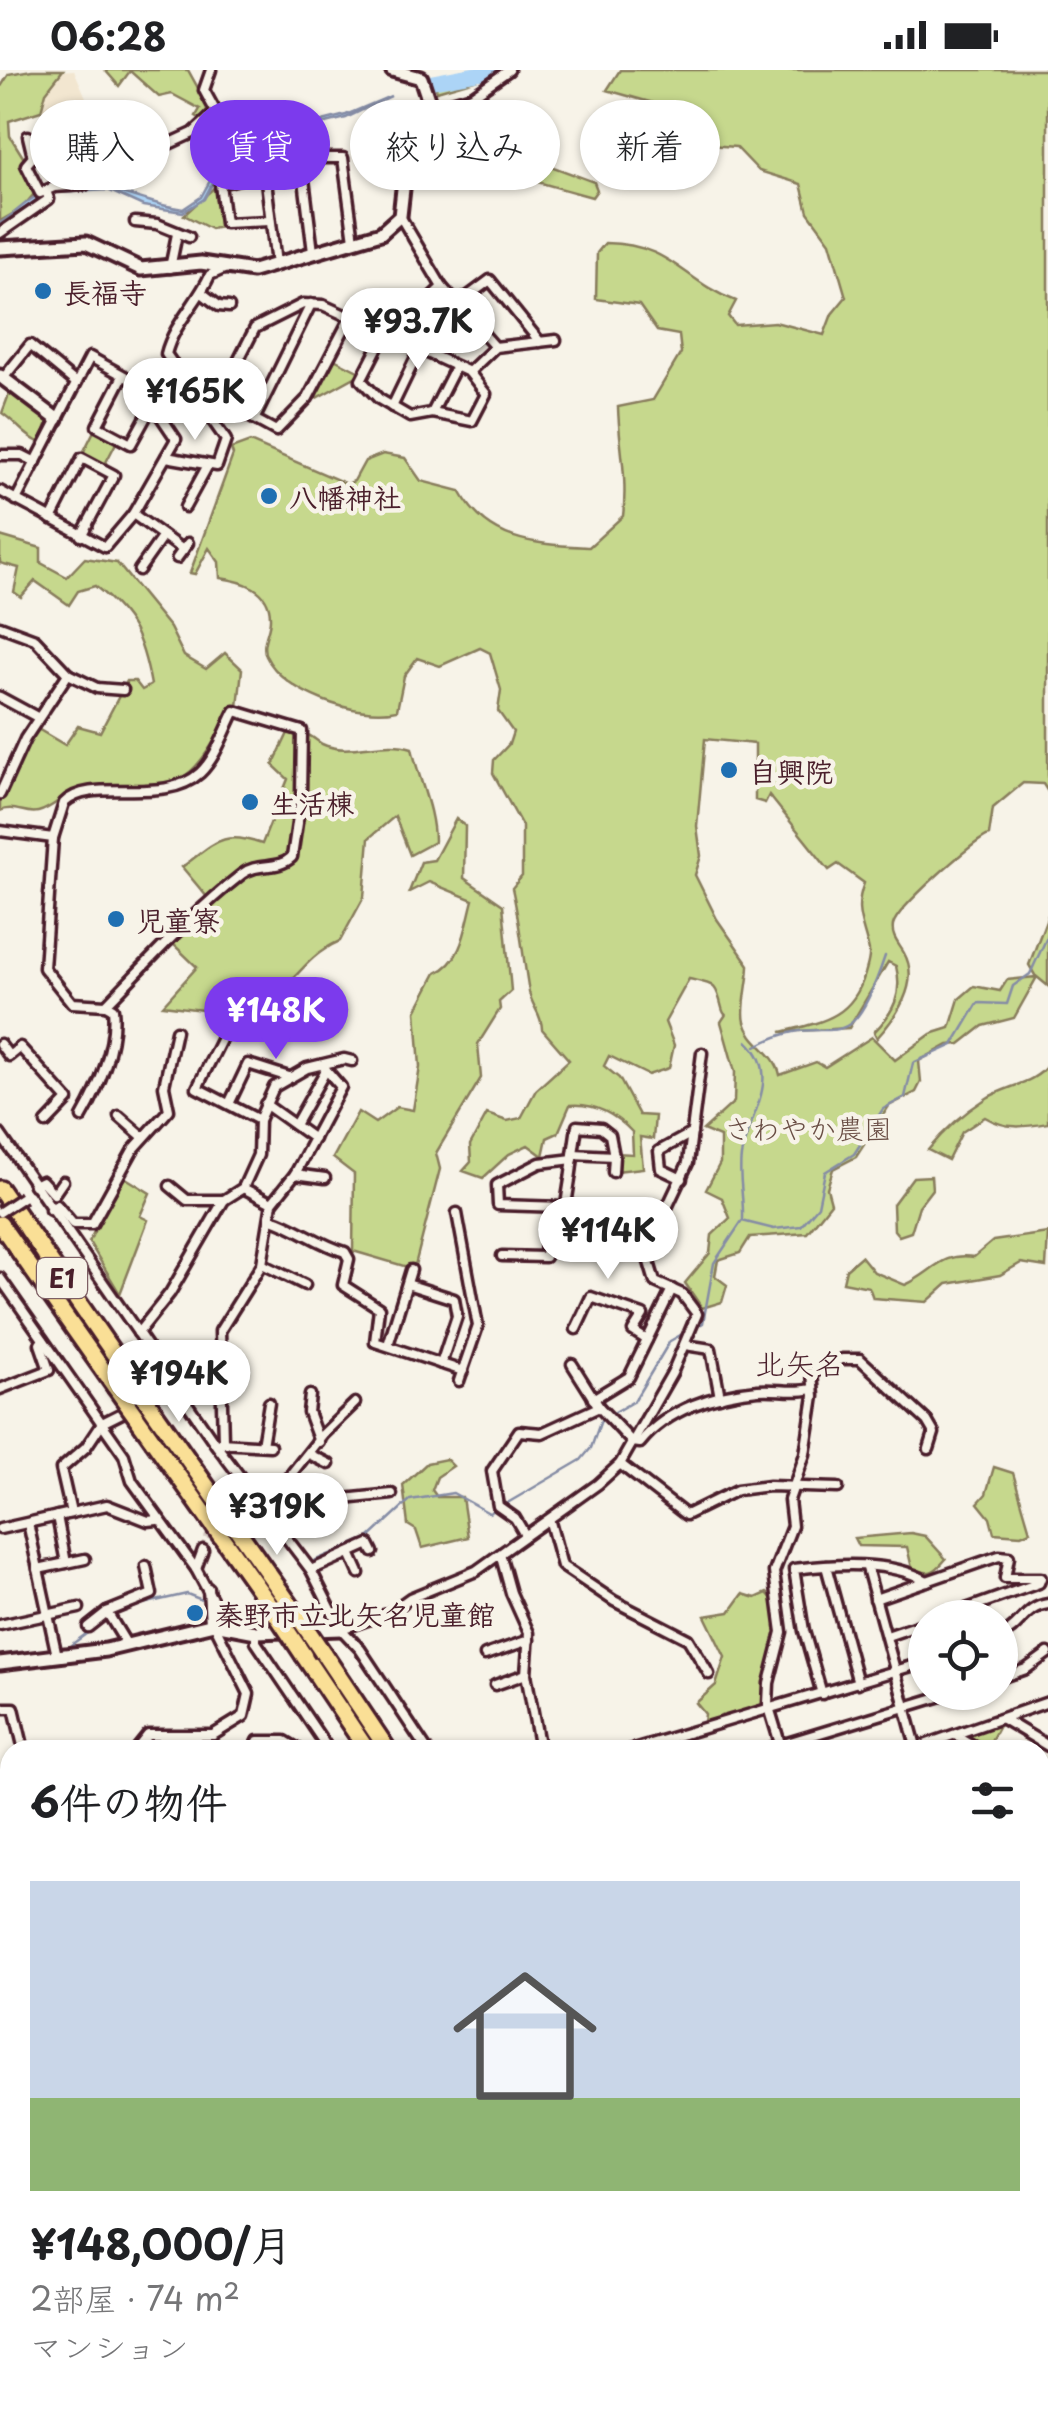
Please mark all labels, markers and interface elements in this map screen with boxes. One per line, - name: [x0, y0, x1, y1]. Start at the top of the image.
- text: 06:28: [50, 7, 167, 64]
- chip: 購入: [30, 100, 170, 190]
- chip: 賃貸: [190, 100, 330, 190]
- chip: 絞り込み: [350, 100, 560, 190]
- chip: 新着: [580, 100, 720, 190]
- place label: 長福寺: [63, 270, 147, 313]
- marker: 長福寺: [32, 280, 54, 302]
- pin: ¥93.7K: [337, 288, 499, 373]
- text: ¥93.7K: [363, 296, 473, 344]
- pin: ¥165K: [125, 358, 265, 443]
- text: ¥165K: [145, 366, 245, 414]
- place label: 八幡神社: [289, 475, 401, 518]
- marker: 八幡神社: [258, 485, 280, 507]
- place label: 自興院: [749, 749, 833, 792]
- marker: 自興院: [718, 759, 740, 781]
- place label: 生活棟: [270, 781, 354, 824]
- marker: 生活棟: [239, 791, 261, 813]
- place label: 児童寮: [136, 898, 220, 941]
- marker: 児童寮: [105, 908, 127, 930]
- pin: ¥148K: [206, 977, 346, 1062]
- text: ¥148K: [226, 985, 326, 1033]
- park label: さわやか農園: [724, 1106, 892, 1149]
- pin: ¥114K: [538, 1197, 678, 1282]
- text: ¥114K: [560, 1205, 656, 1253]
- road number: E1: [37, 1258, 87, 1298]
- pin: ¥194K: [109, 1340, 249, 1425]
- district label: 北矢名: [755, 1340, 845, 1385]
- text: ¥194K: [129, 1348, 229, 1396]
- pin: ¥319K: [207, 1473, 347, 1558]
- text: ¥319K: [228, 1481, 326, 1529]
- place label: 秦野市立北矢名児童館: [215, 1592, 495, 1635]
- map controls: [908, 1600, 1018, 1710]
- button: locate: [908, 1600, 1018, 1710]
- marker: 秦野市立北矢名児童館: [184, 1602, 206, 1624]
- text: 6件の物件: [30, 1769, 228, 1832]
- icon: filters: [965, 1773, 1020, 1828]
- icon: home: [435, 1946, 615, 2126]
- text: ¥148,000/月: [30, 2211, 292, 2274]
- text: 2部屋 · 74 m²: [30, 2274, 240, 2322]
- text: マンション: [30, 2322, 189, 2370]

